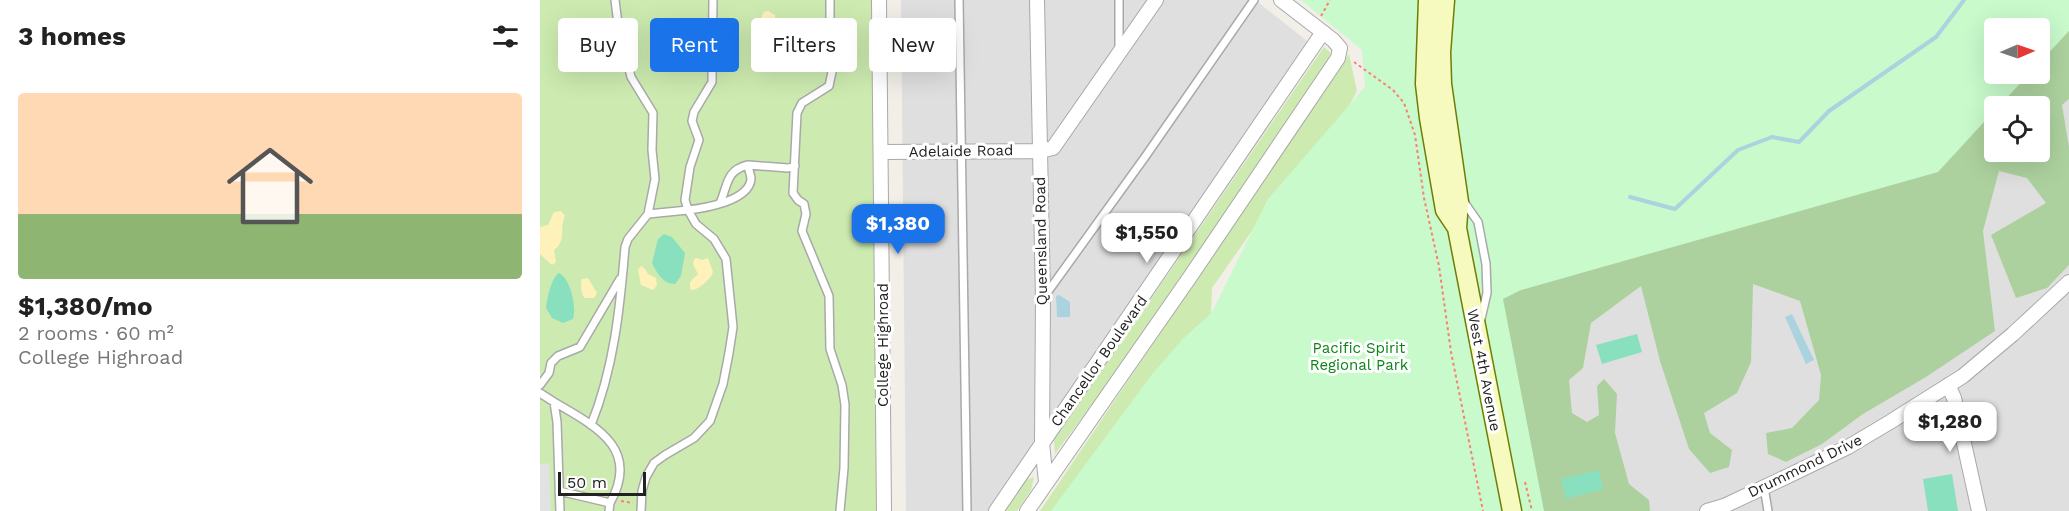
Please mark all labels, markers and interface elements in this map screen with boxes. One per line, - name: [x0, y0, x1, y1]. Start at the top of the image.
- chip: Buy: [558, 18, 638, 72]
- chip: Rent: [650, 18, 739, 72]
- chip: Filters: [751, 18, 857, 72]
- chip: New: [869, 18, 956, 72]
- north arrow: [1984, 18, 2050, 84]
- map controls: [1984, 18, 2050, 162]
- icon: filters: [489, 20, 522, 53]
- text: 3 homes: [18, 21, 126, 51]
- button: locate: [1984, 96, 2050, 162]
- icon: home: [216, 132, 324, 240]
- street label: Adelaide Road: [909, 141, 1013, 161]
- street label: Queensland Road: [1031, 177, 1051, 305]
- pin: $1,380: [849, 204, 947, 255]
- text: $1,380: [866, 211, 930, 235]
- pin: $1,550: [1098, 213, 1196, 264]
- text: $1,550: [1115, 220, 1179, 244]
- street label: College Highroad: [874, 283, 892, 407]
- text: $1,380/mo: [18, 291, 153, 321]
- street label: Chancellor Boulevard: [1047, 292, 1151, 430]
- street label: West 4th Avenue: [1463, 307, 1505, 433]
- text: 2 rooms · 60 m²: [18, 321, 174, 345]
- park label: Pacific Spirit Regional Park: [1310, 339, 1409, 374]
- text: College Highroad: [18, 345, 183, 369]
- pin: $1,280: [1901, 402, 1999, 453]
- text: $1,280: [1918, 409, 1982, 433]
- street label: Drummond Drive: [1745, 431, 1865, 501]
- scale bar: [558, 469, 646, 496]
- text: 50 m: [567, 473, 607, 492]

